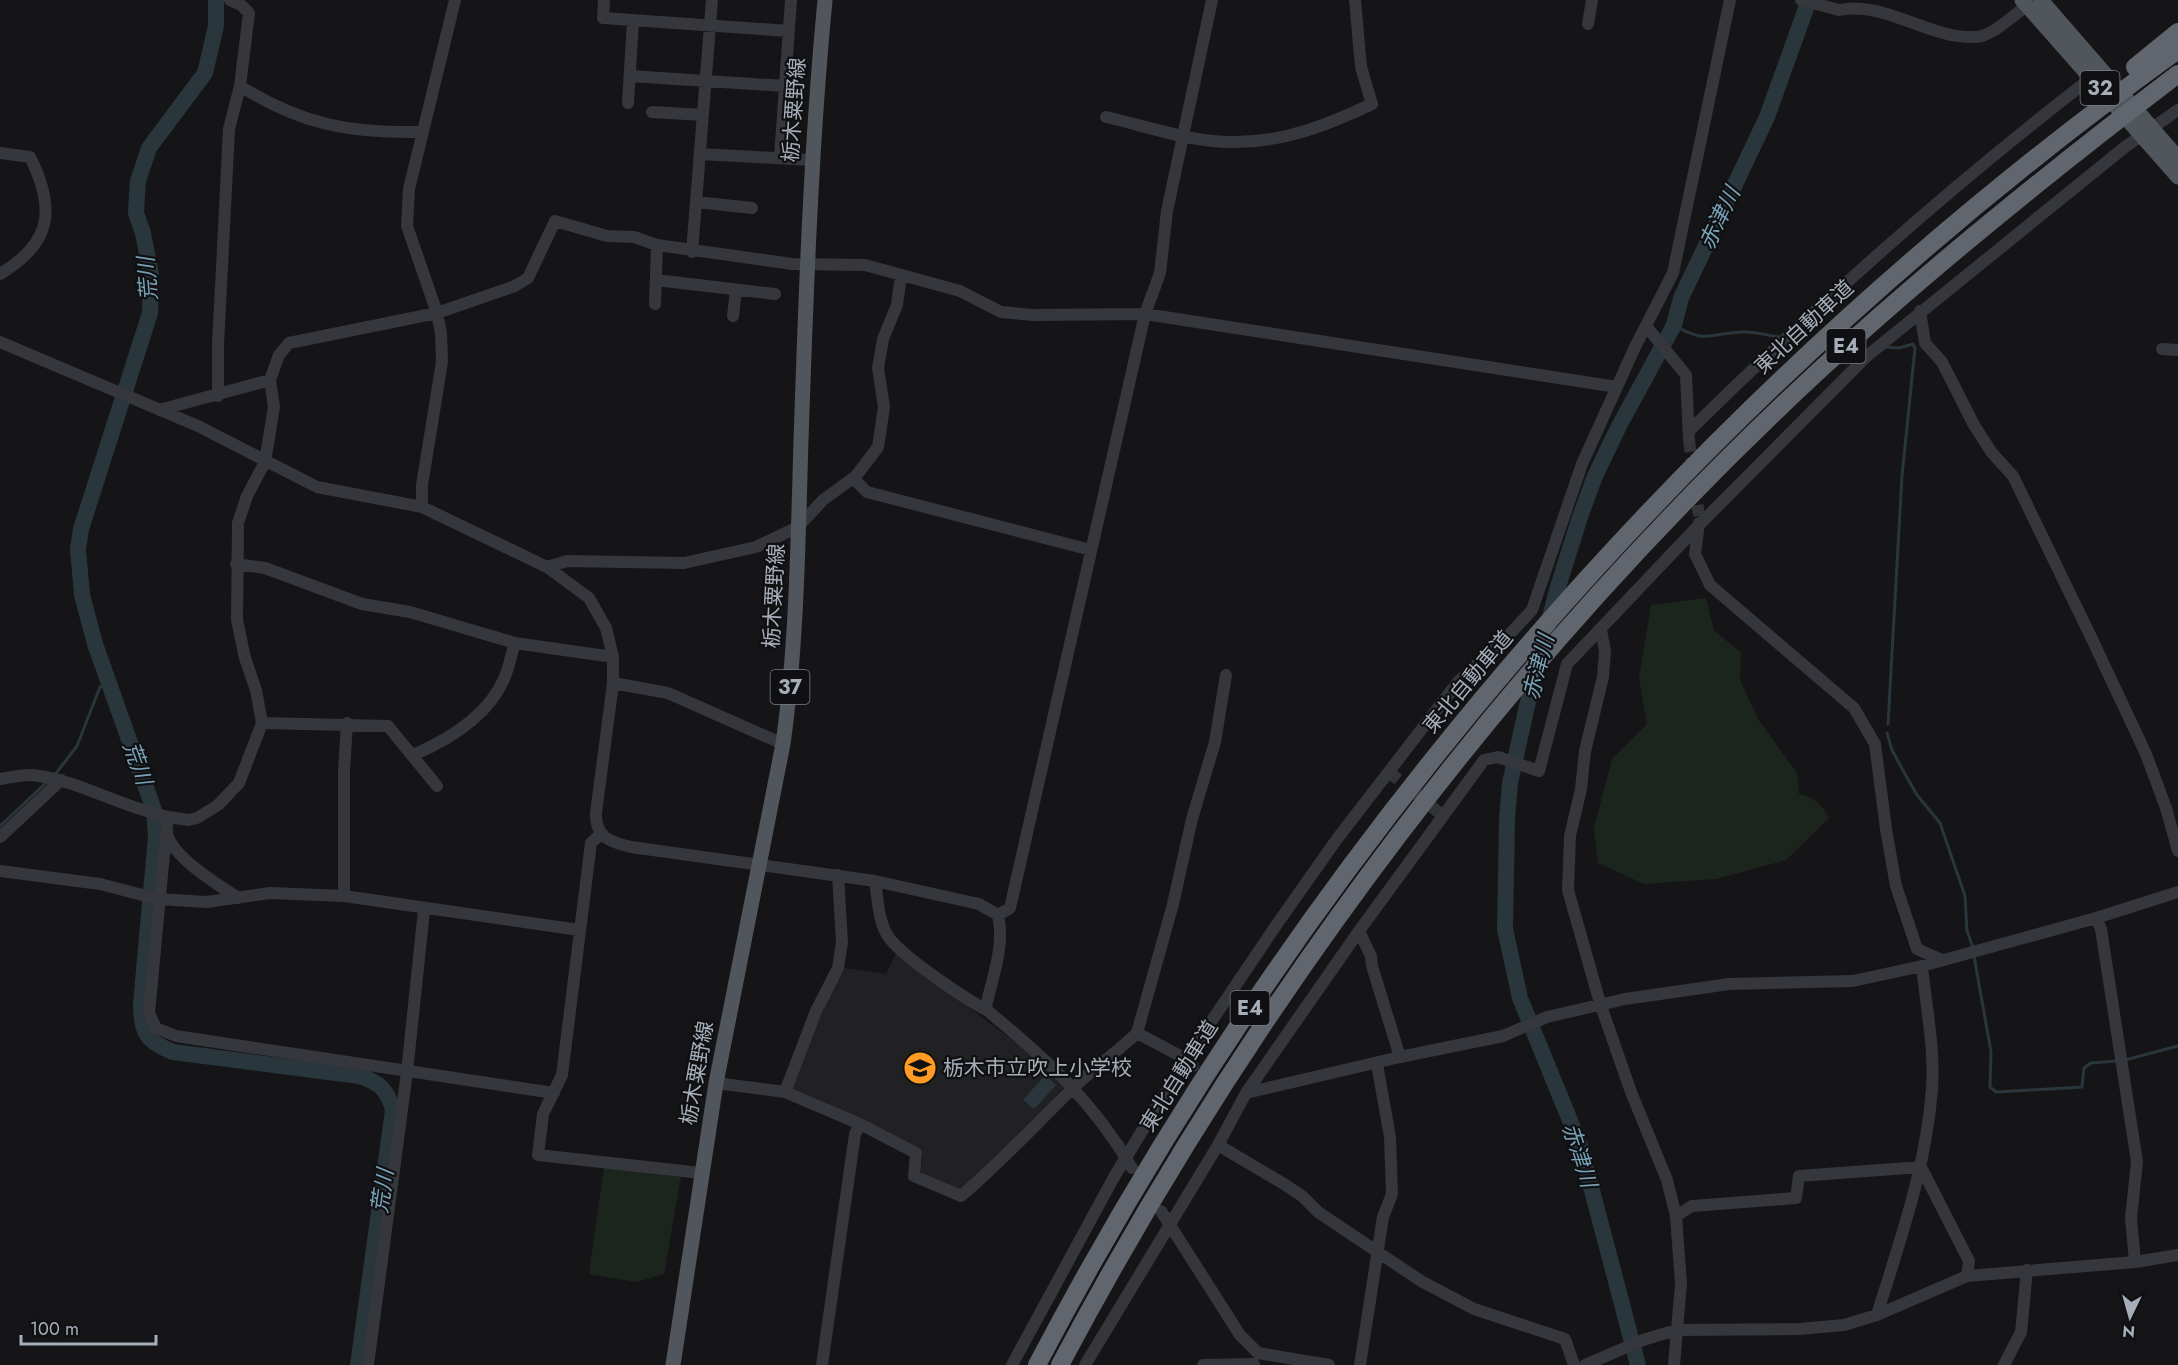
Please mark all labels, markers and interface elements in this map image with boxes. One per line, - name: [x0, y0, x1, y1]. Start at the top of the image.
- street label: 栃木粟野線: [775, 57, 813, 163]
- road number: 32: [2080, 71, 2120, 105]
- water label: 赤津川: [1691, 180, 1748, 255]
- water label: 荒川: [129, 254, 165, 302]
- street label: 東北自動車道: [1748, 273, 1860, 381]
- road number: E4: [1826, 329, 1866, 363]
- street label: 栃木粟野線: [756, 543, 792, 649]
- street label: 東北自動車道: [1416, 624, 1520, 740]
- water label: 赤津川: [1514, 629, 1562, 703]
- road number: 37: [770, 670, 810, 704]
- water label: 荒川: [115, 737, 161, 791]
- road number: E4: [1230, 991, 1270, 1025]
- street label: 東北自動車道: [1133, 1015, 1225, 1137]
- street label: 栃木粟野線: [673, 1019, 721, 1127]
- school or university icon: 栃木市立吹上小学校: [902, 1050, 938, 1086]
- place label: 栃木市立吹上小学校: [943, 1053, 1132, 1083]
- water label: 赤津川: [1555, 1119, 1606, 1193]
- water label: 荒川: [363, 1165, 401, 1215]
- north arrow: [2100, 1287, 2160, 1347]
- scale bar: [21, 1308, 156, 1346]
- text: 100 m: [30, 1316, 79, 1342]
- text: N: [2121, 1319, 2136, 1343]

